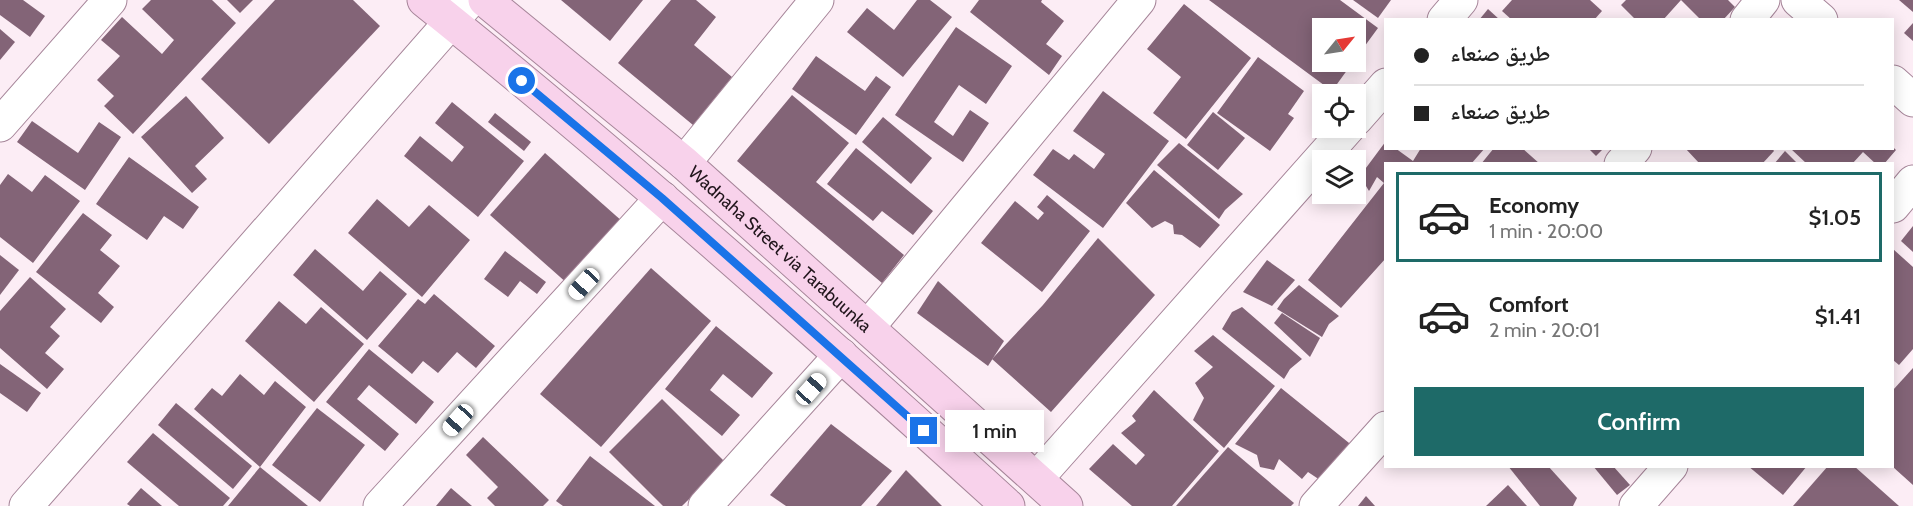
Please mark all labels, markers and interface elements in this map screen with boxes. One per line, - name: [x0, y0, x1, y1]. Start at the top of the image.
- north arrow: [1312, 18, 1366, 72]
- map controls: [1312, 18, 1366, 204]
- text: طريق صنعاء: [1450, 40, 1550, 67]
- route start: [508, 67, 535, 94]
- button: locate: [1312, 84, 1366, 138]
- text: طريق صنعاء: [1450, 98, 1550, 125]
- button: layers: [1312, 150, 1366, 204]
- street label: Wadnaha Street via Tarabuunka: [684, 161, 876, 337]
- icon: car: [1417, 190, 1471, 244]
- text: Economy: [1489, 192, 1579, 219]
- text: $1.05: [1809, 204, 1861, 231]
- text: 1 min · 20:00: [1489, 219, 1603, 243]
- car: [565, 265, 603, 303]
- icon: car: [1417, 289, 1471, 343]
- text: Comfort: [1489, 291, 1568, 318]
- text: $1.41: [1815, 303, 1861, 330]
- text: 2 min · 20:01: [1489, 318, 1600, 342]
- car: [792, 370, 830, 408]
- button: Confirm: [1414, 387, 1864, 456]
- car: [439, 401, 477, 439]
- callout: 1 min: [945, 410, 1044, 452]
- route end: [910, 417, 937, 444]
- text: 1 min: [972, 419, 1017, 443]

